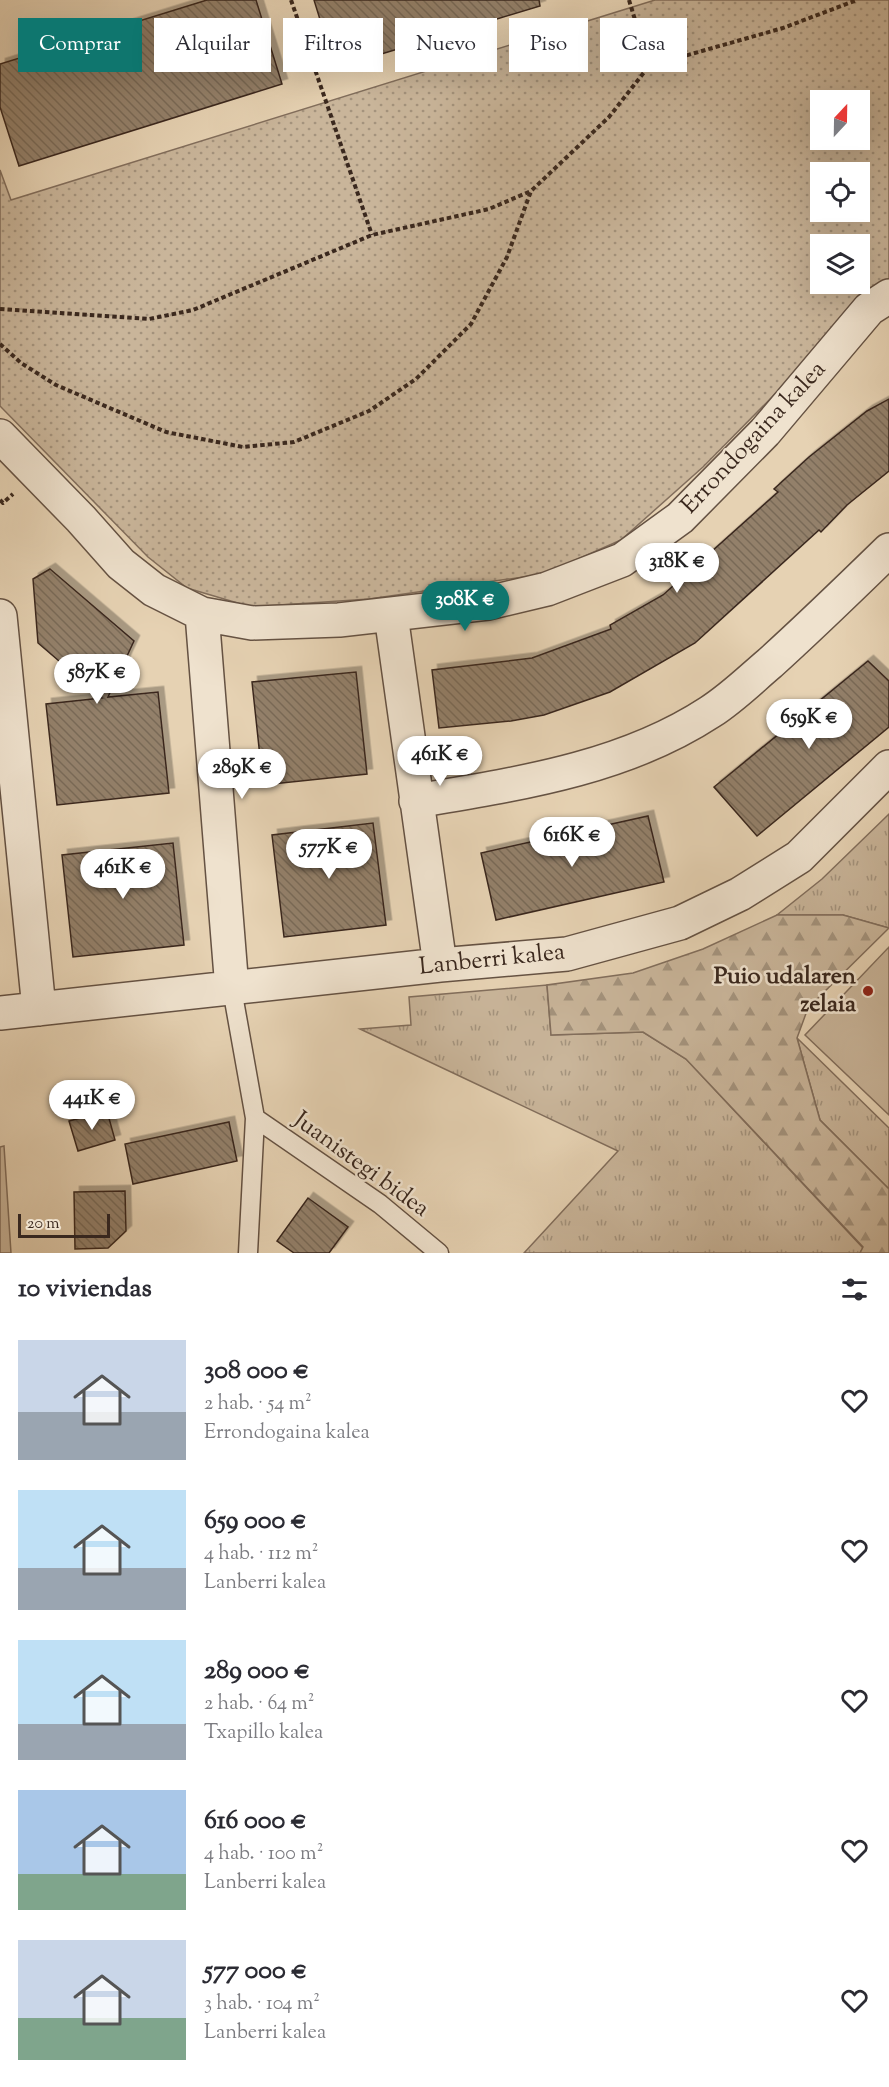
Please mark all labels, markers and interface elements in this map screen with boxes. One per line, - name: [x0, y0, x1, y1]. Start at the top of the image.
- chip: Comprar: [18, 18, 142, 72]
- chip: Alquilar: [154, 18, 271, 72]
- chip: Filtros: [283, 18, 383, 72]
- chip: Nuevo: [395, 18, 497, 72]
- chip: Piso: [509, 18, 588, 72]
- chip: Casa: [600, 18, 687, 72]
- north arrow: [810, 90, 870, 150]
- map controls: [810, 90, 870, 294]
- button: locate: [810, 162, 870, 222]
- button: layers: [810, 234, 870, 294]
- street label: Errondogaina kalea: [674, 354, 834, 522]
- pin: 318K €: [628, 543, 726, 594]
- text: 318K €: [649, 548, 705, 577]
- pin: 308K €: [416, 581, 514, 632]
- text: 308K €: [435, 586, 495, 615]
- pin: 587K €: [48, 654, 146, 705]
- text: 587K €: [68, 659, 126, 688]
- pin: 659K €: [760, 699, 858, 750]
- text: 659K €: [780, 704, 838, 733]
- pin: 461K €: [391, 736, 489, 787]
- text: 461K €: [411, 741, 469, 770]
- pin: 289K €: [193, 749, 291, 800]
- text: 289K €: [212, 754, 272, 783]
- pin: 616K €: [523, 817, 621, 868]
- text: 616K €: [543, 822, 601, 851]
- pin: 577K €: [280, 829, 378, 880]
- text: 577K €: [300, 834, 358, 863]
- pin: 461K €: [74, 849, 172, 900]
- text: 461K €: [94, 854, 152, 883]
- street label: Lanberri kalea: [417, 935, 567, 985]
- place label: Puio udalaren zelaia: [714, 960, 857, 1022]
- marker: Puio udalaren zelaia: [861, 984, 875, 998]
- pin: 441K €: [43, 1080, 141, 1131]
- text: 441K €: [63, 1085, 121, 1114]
- street label: Juanistegi bidea: [284, 1103, 436, 1226]
- scale bar: [18, 1211, 110, 1238]
- text: 20 m: [27, 1213, 60, 1236]
- text: 10 viviendas: [18, 1271, 152, 1308]
- icon: filters: [838, 1273, 871, 1306]
- text: 308 000 €: [204, 1353, 309, 1390]
- icon: home: [66, 1364, 138, 1436]
- icon: heart: [838, 1384, 871, 1417]
- text: 2 hab. · 54 m²: [204, 1390, 312, 1419]
- text: Errondogaina kalea: [204, 1419, 370, 1448]
- text: 659 000 €: [204, 1503, 307, 1540]
- icon: home: [66, 1514, 138, 1586]
- icon: heart: [838, 1534, 871, 1567]
- text: 4 hab. · 112 m²: [204, 1540, 319, 1569]
- text: Lanberri kalea: [204, 1569, 326, 1598]
- text: 289 000 €: [204, 1653, 310, 1690]
- icon: home: [66, 1664, 138, 1736]
- icon: heart: [838, 1684, 871, 1717]
- text: 2 hab. · 64 m²: [204, 1690, 315, 1719]
- text: Txapillo kalea: [204, 1719, 323, 1748]
- text: 616 000 €: [204, 1803, 307, 1840]
- icon: home: [66, 1814, 138, 1886]
- icon: heart: [838, 1834, 871, 1867]
- text: 4 hab. · 100 m²: [204, 1840, 323, 1869]
- text: Lanberri kalea: [204, 1869, 326, 1898]
- text: 577 000 €: [204, 1953, 307, 1990]
- icon: home: [66, 1964, 138, 2036]
- icon: heart: [838, 1984, 871, 2017]
- text: 3 hab. · 104 m²: [204, 1990, 320, 2019]
- text: Lanberri kalea: [204, 2019, 326, 2048]

